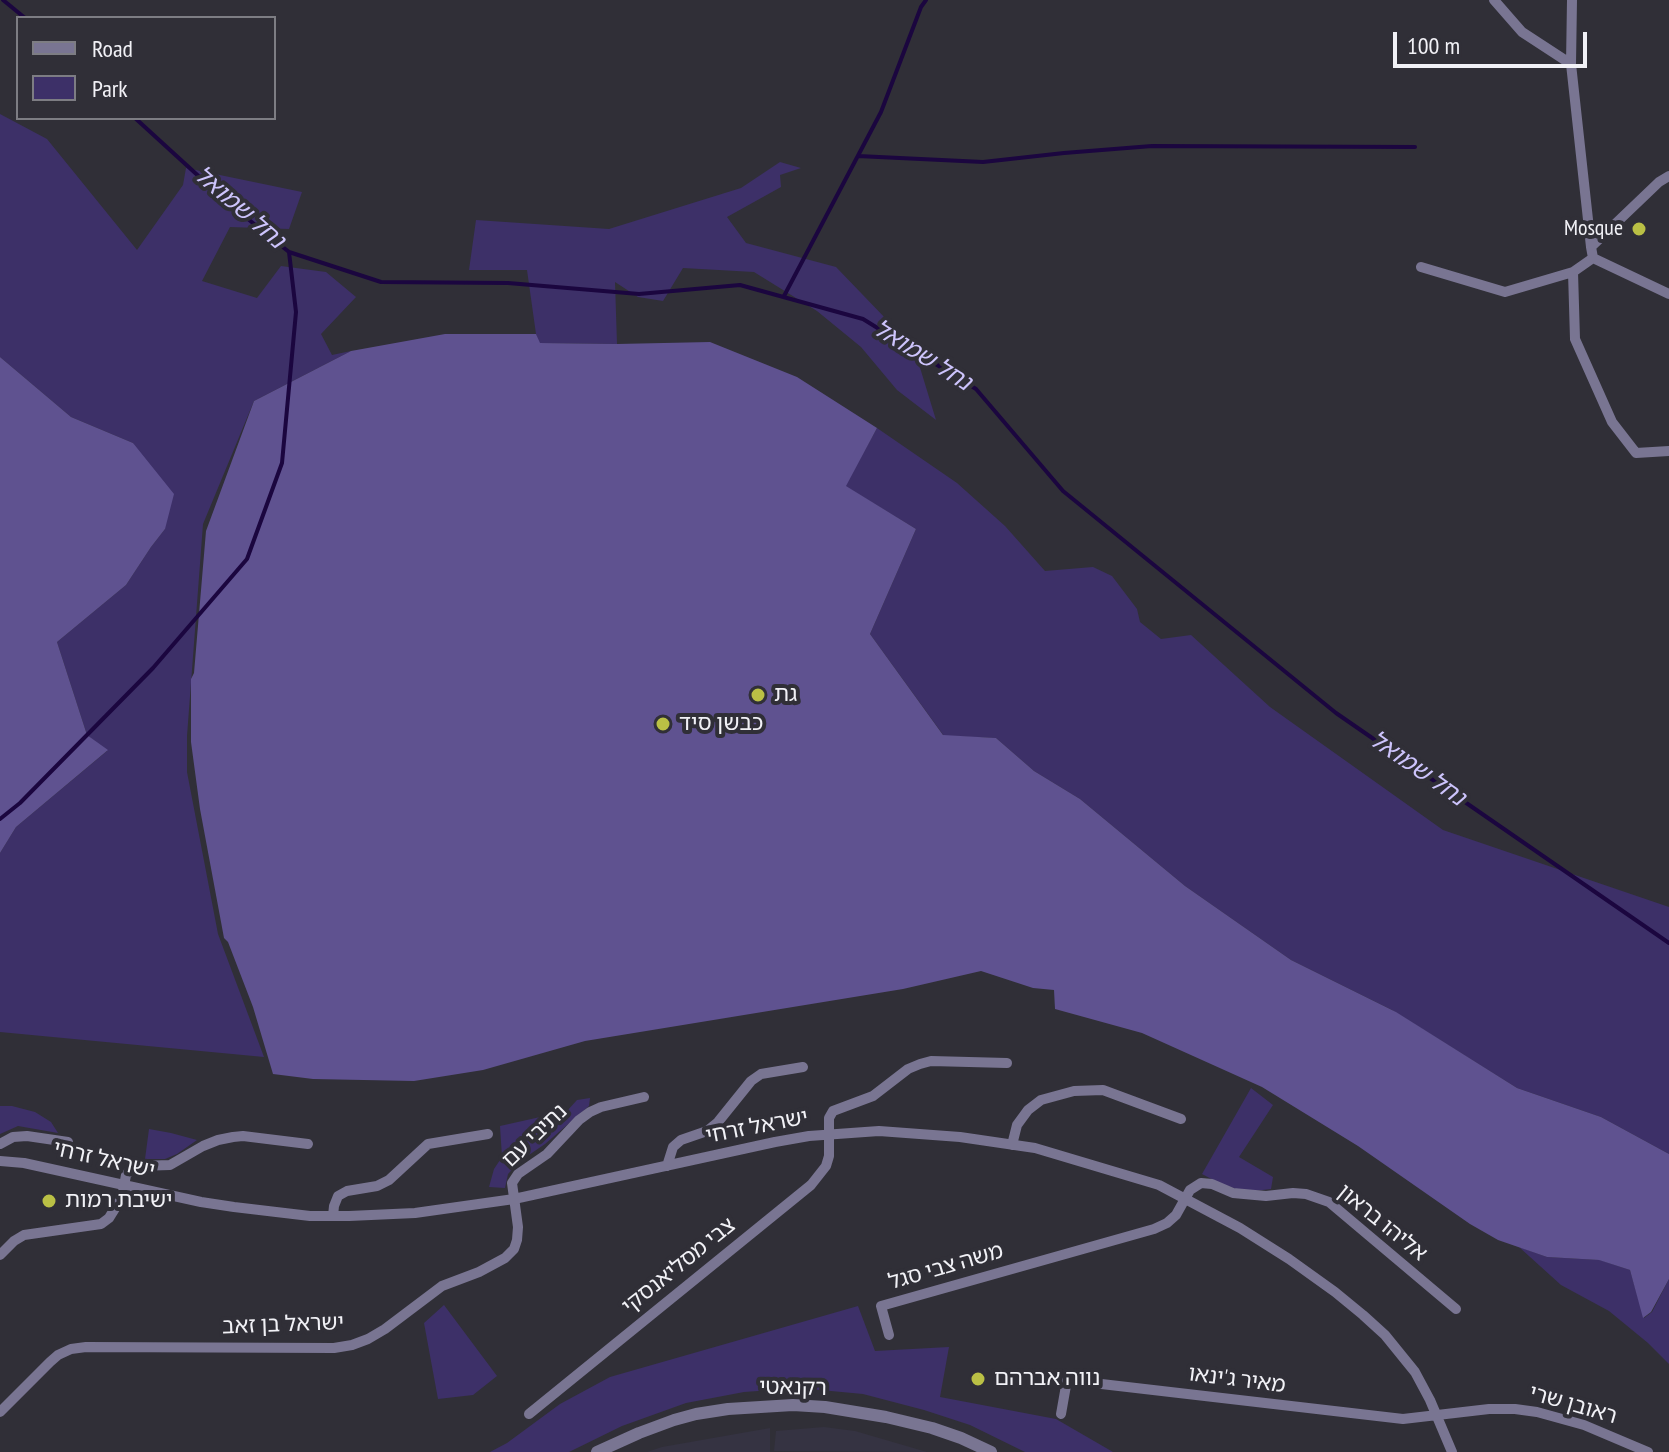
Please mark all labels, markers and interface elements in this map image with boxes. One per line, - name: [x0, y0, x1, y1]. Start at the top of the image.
- legend: [16, 16, 276, 120]
- scale bar: [1397, 16, 1591, 66]
- text: 100 m: [1407, 30, 1460, 61]
- text: Road: [92, 33, 133, 64]
- text: Park: [92, 73, 128, 104]
- water label: נחל שמואל: [188, 161, 290, 255]
- place label: Mosque: [1564, 216, 1623, 242]
- marker: Mosque: [1630, 220, 1648, 238]
- water label: נחל שמואל: [867, 314, 977, 398]
- place label: גת: [774, 682, 797, 708]
- marker: גת: [749, 686, 767, 704]
- place label: כבשן סיד: [679, 711, 763, 737]
- marker: כבשן סיד: [654, 715, 672, 733]
- water label: נחל שמואל: [1363, 725, 1471, 813]
- street label: נתיבי עם: [497, 1099, 573, 1173]
- street label: ישראל זרחי: [704, 1104, 810, 1150]
- street label: ישראל זרחי: [51, 1135, 157, 1185]
- street label: אליהו בראון: [1332, 1179, 1432, 1267]
- place label: ישיבת רמות: [65, 1188, 172, 1214]
- marker: ישיבת רמות: [40, 1192, 58, 1210]
- street label: צבי מסליאנסקי: [617, 1212, 741, 1320]
- street label: משה צבי סגל: [886, 1238, 1006, 1296]
- street label: ישראל בן זאב: [222, 1310, 344, 1340]
- street label: מאיר ג'ינאו: [1187, 1361, 1287, 1399]
- place label: נווה אברהם: [994, 1366, 1100, 1392]
- marker: נווה אברהם: [969, 1370, 987, 1388]
- street label: רקנאטי: [759, 1374, 827, 1402]
- street label: ראובן שרי: [1526, 1380, 1620, 1430]

